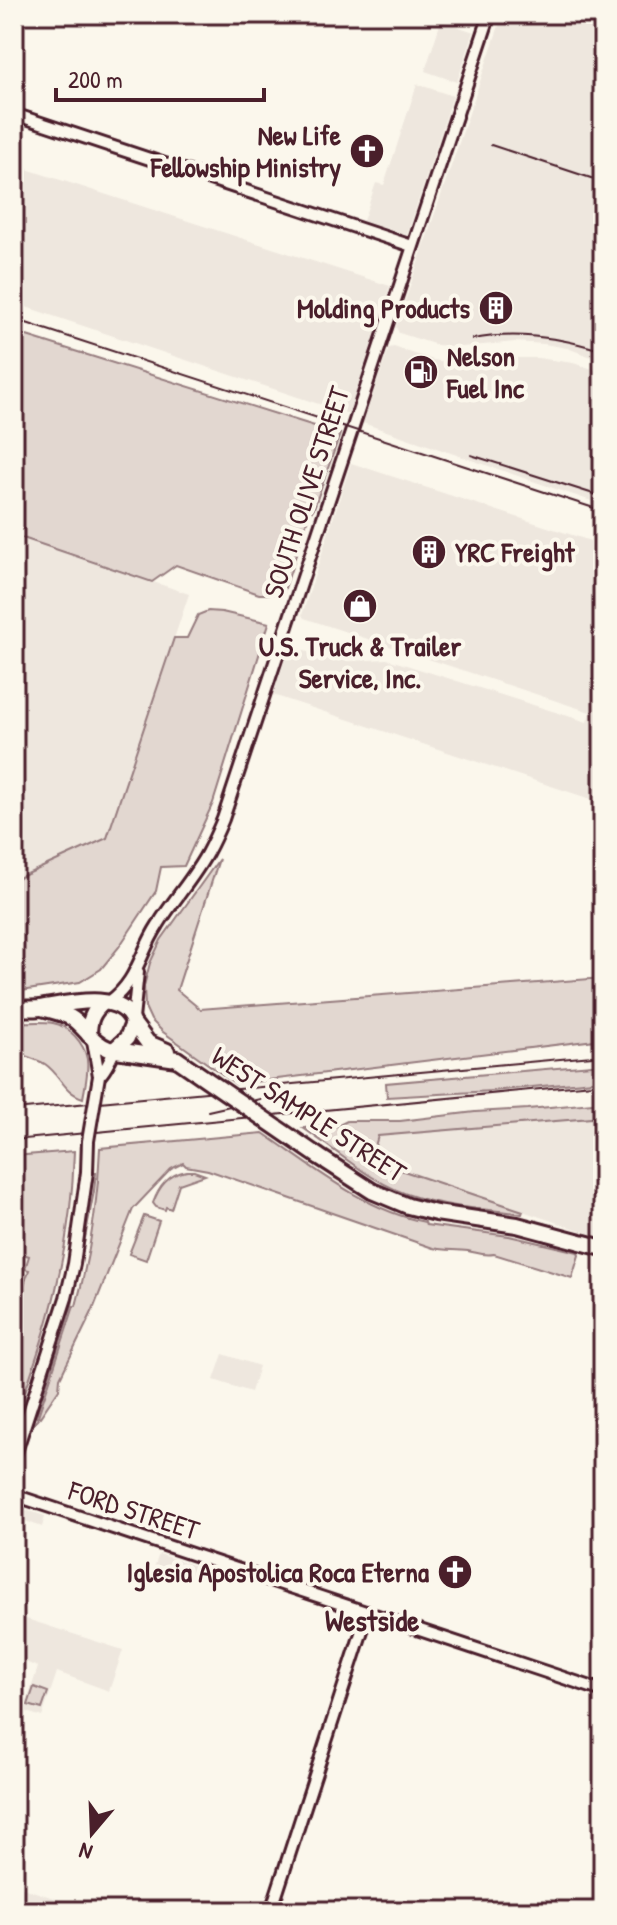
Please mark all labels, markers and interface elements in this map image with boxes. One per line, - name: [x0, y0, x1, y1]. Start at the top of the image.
- scale bar: [56, 52, 264, 102]
- text: 200 m: [68, 63, 123, 95]
- place label: New Life Fellowship Ministry: [150, 116, 342, 187]
- church icon: New Life Fellowship Ministry: [348, 132, 386, 170]
- place label: Molding Products: [297, 289, 470, 328]
- building icon: Molding Products: [477, 289, 515, 327]
- place label: Nelson Fuel Inc: [446, 337, 525, 407]
- fuel station icon: Nelson Fuel Inc: [402, 353, 440, 391]
- street label: SOUTH OLIVE STREET: [254, 381, 358, 603]
- building icon: YRC Freight: [410, 533, 448, 571]
- place label: YRC Freight: [455, 533, 576, 572]
- shop icon: U.S. Truck & Trailer Service, Inc.: [341, 587, 379, 625]
- place label: U.S. Truck & Trailer Service, Inc.: [259, 627, 461, 697]
- street label: WEST SAMPLE STREET: [205, 1037, 414, 1192]
- street label: FORD STREET: [63, 1471, 205, 1549]
- place label: Iglesia Apostolica Roca Eterna: [126, 1553, 429, 1592]
- church icon: Iglesia Apostolica Roca Eterna: [436, 1553, 474, 1591]
- district label: Westside: [325, 1600, 419, 1640]
- north arrow: [52, 1793, 132, 1873]
- text: N: [75, 1836, 96, 1868]

